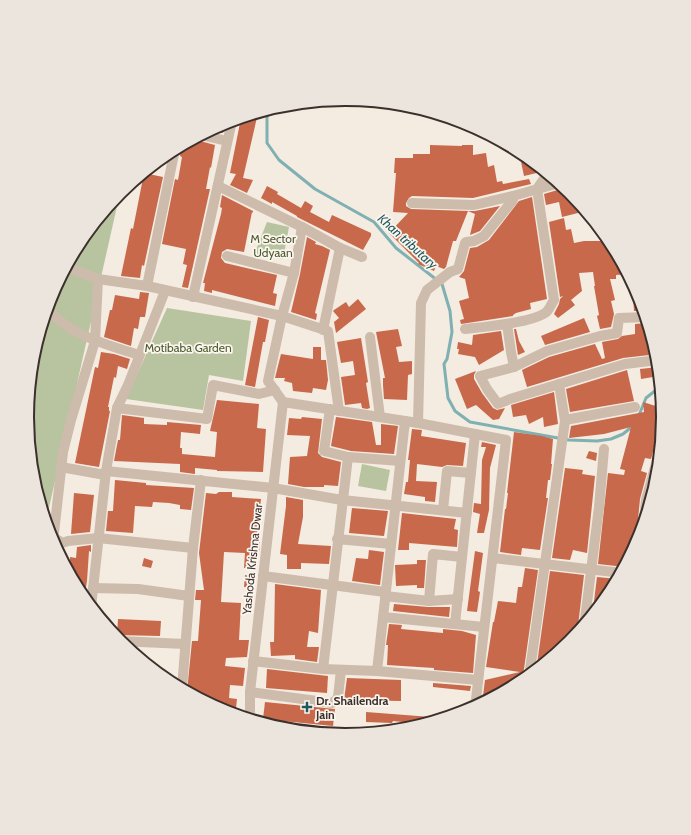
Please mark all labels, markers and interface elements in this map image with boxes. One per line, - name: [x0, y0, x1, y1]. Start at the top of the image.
- water label: Khan tributary: [375, 210, 442, 273]
- park label: M Sector Udyaan: [250, 231, 296, 260]
- park label: Motibaba Garden: [144, 340, 232, 355]
- street label: Yashoda Krishna Dwar: [239, 502, 265, 616]
- place label: Dr. Shailendra Jain: [315, 693, 389, 722]
- marker: Dr. Shailendra Jain: [301, 701, 313, 713]

